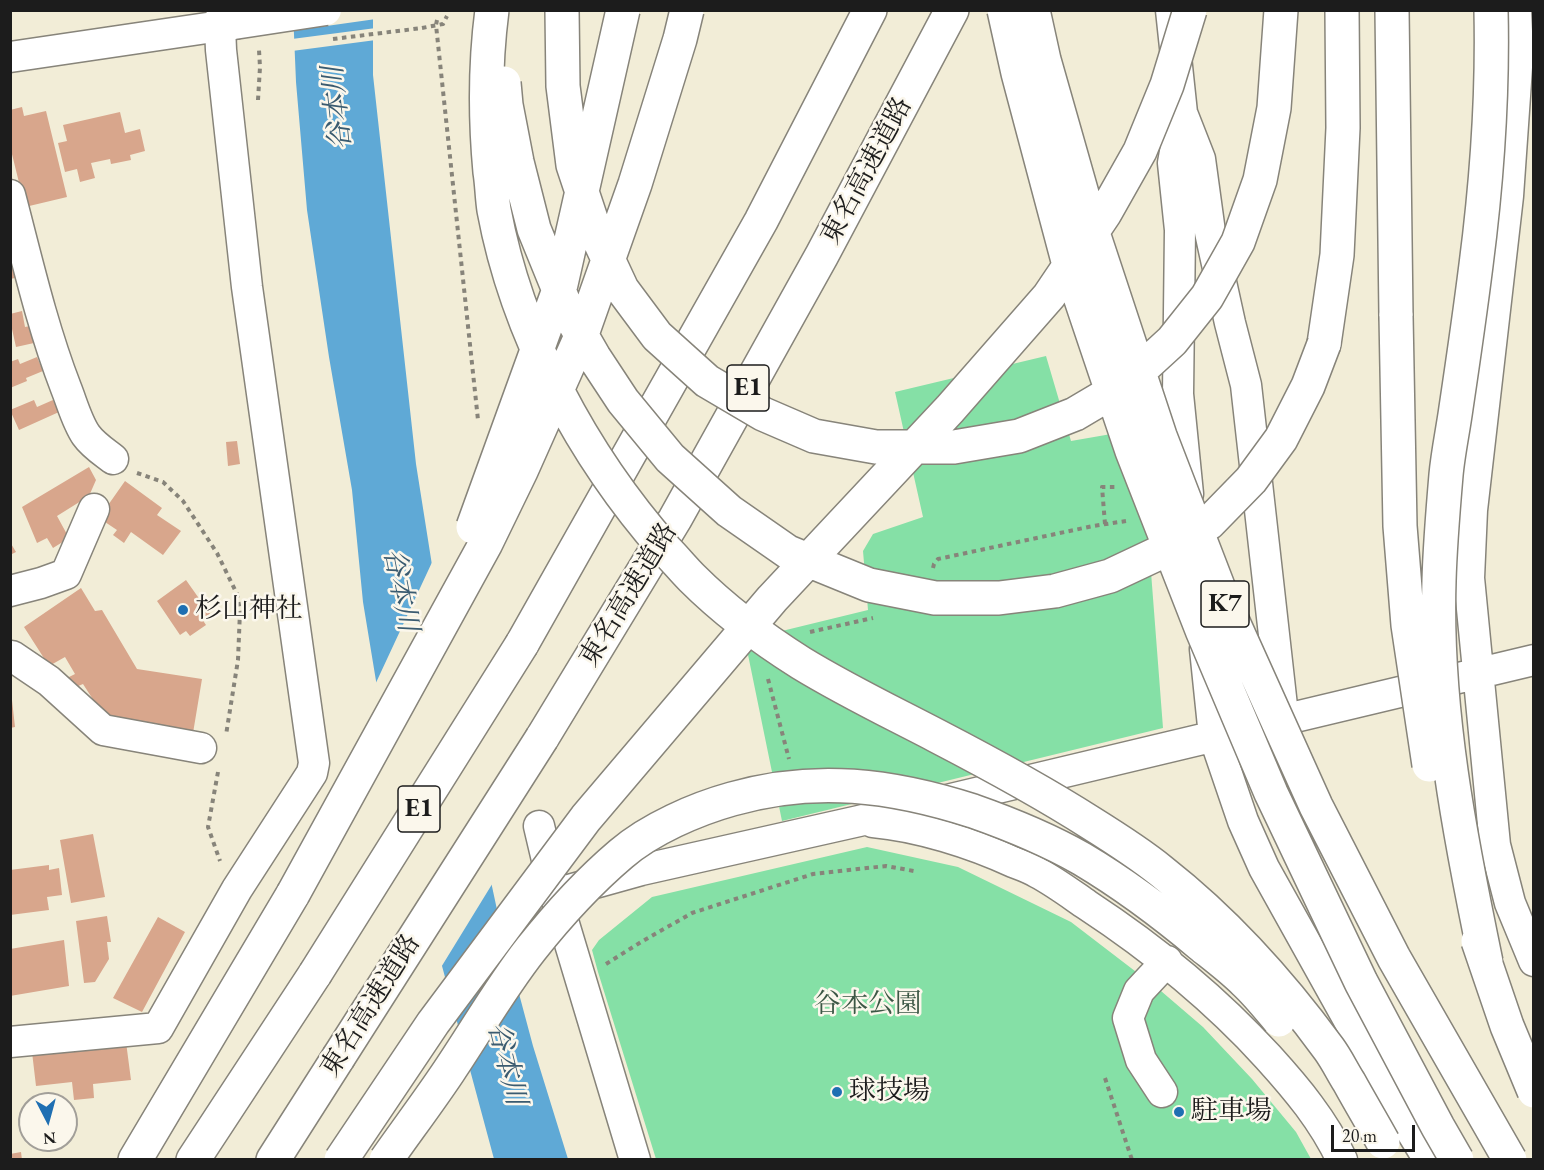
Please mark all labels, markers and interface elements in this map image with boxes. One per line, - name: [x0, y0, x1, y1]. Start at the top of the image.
- water label: 谷本川: [317, 64, 359, 152]
- street label: 東名高速道路: [815, 92, 919, 250]
- road number: E1: [727, 365, 769, 411]
- street label: 東名高速道路: [573, 517, 685, 673]
- water label: 谷本川: [375, 546, 425, 634]
- road number: K7: [1201, 581, 1249, 627]
- place label: 杉山神社: [195, 594, 303, 626]
- marker: 杉山神社: [176, 603, 190, 617]
- road number: E1: [398, 786, 440, 832]
- street label: 東名高速道路: [314, 929, 428, 1083]
- park label: 谷本公園: [814, 989, 922, 1021]
- water label: 谷本川: [480, 1019, 532, 1109]
- place label: 球技場: [849, 1076, 930, 1108]
- marker: 球技場: [830, 1085, 844, 1099]
- north arrow: [18, 1092, 78, 1152]
- place label: 駐車場: [1191, 1096, 1272, 1128]
- marker: 駐車場: [1172, 1105, 1186, 1119]
- scale bar: [1334, 1113, 1418, 1151]
- text: 20 m: [1342, 1124, 1377, 1147]
- text: N: [42, 1127, 57, 1150]

